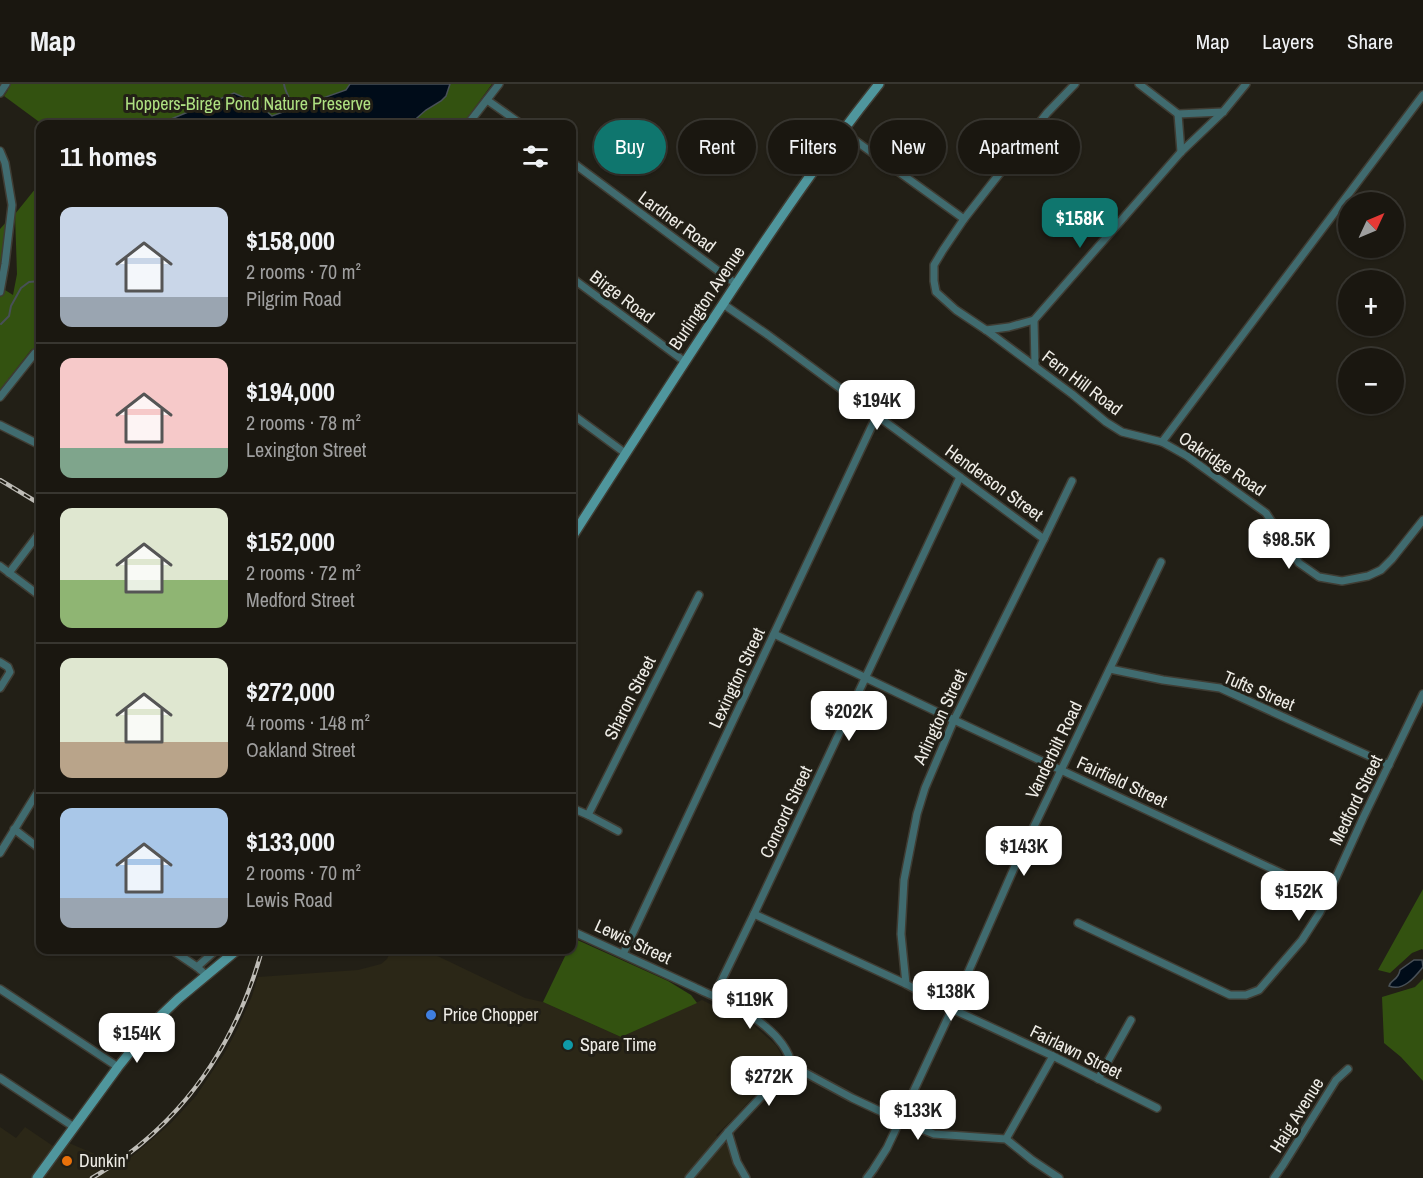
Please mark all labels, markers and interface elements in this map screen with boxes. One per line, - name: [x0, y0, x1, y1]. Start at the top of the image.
- text: Map: [30, 22, 76, 60]
- text: Map: [1196, 27, 1229, 56]
- text: Layers: [1262, 27, 1314, 56]
- text: Share: [1347, 27, 1393, 56]
- park label: Hoppers-Birge Pond Nature Preserve: [125, 91, 371, 116]
- chip: Buy: [594, 120, 666, 174]
- chip: Rent: [678, 120, 756, 174]
- chip: Filters: [768, 120, 858, 174]
- chip: New: [870, 120, 946, 174]
- chip: Apartment: [958, 120, 1080, 174]
- text: 11 homes: [60, 139, 157, 174]
- icon: filters: [519, 140, 552, 173]
- street label: Lardner Road: [633, 185, 721, 258]
- north arrow: [1338, 192, 1404, 258]
- map controls: [1338, 192, 1404, 414]
- pin: $158K: [1038, 198, 1122, 249]
- text: $158K: [1056, 204, 1104, 231]
- text: $158,000: [246, 223, 335, 258]
- icon: home: [108, 231, 180, 303]
- street label: Burlington Avenue: [663, 241, 751, 355]
- text: 2 rooms · 70 m²: [246, 258, 361, 285]
- street label: Birge Road: [585, 264, 660, 329]
- button: +: [1338, 270, 1404, 336]
- text: Pilgrim Road: [246, 285, 342, 312]
- street label: Fern Hill Road: [1037, 344, 1128, 421]
- button: −: [1338, 348, 1404, 414]
- text: $194,000: [246, 374, 335, 409]
- pin: $194K: [835, 380, 919, 431]
- icon: home: [108, 382, 180, 454]
- text: $194K: [853, 386, 901, 413]
- text: 2 rooms · 78 m²: [246, 409, 361, 436]
- street label: Oakridge Road: [1174, 425, 1271, 502]
- text: Lexington Street: [246, 436, 366, 463]
- street label: Henderson Street: [940, 438, 1048, 527]
- pin: $98.5K: [1240, 519, 1338, 570]
- text: $152,000: [246, 524, 335, 559]
- text: $98.5K: [1263, 525, 1315, 552]
- icon: home: [108, 532, 180, 604]
- text: 2 rooms · 72 m²: [246, 559, 361, 586]
- text: Medford Street: [246, 586, 354, 613]
- street label: Lexington Street: [702, 623, 771, 732]
- street label: Sharon Street: [598, 652, 661, 744]
- street label: Tufts Street: [1220, 664, 1299, 717]
- street label: Arlington Street: [906, 665, 973, 769]
- text: $272,000: [246, 674, 335, 709]
- icon: home: [108, 682, 180, 754]
- pin: $202K: [807, 691, 891, 742]
- text: $202K: [825, 697, 873, 724]
- street label: Vanderbilt Road: [1019, 697, 1088, 803]
- text: 4 rooms · 148 m²: [246, 709, 370, 736]
- text: Oakland Street: [246, 736, 355, 763]
- street label: Fairfield Street: [1073, 750, 1171, 813]
- street label: Medford Street: [1323, 750, 1388, 849]
- street label: Concord Street: [753, 762, 818, 862]
- text: $133,000: [246, 824, 335, 859]
- pin: $143K: [982, 826, 1066, 877]
- icon: home: [108, 832, 180, 904]
- text: $143K: [1000, 832, 1048, 859]
- text: 2 rooms · 70 m²: [246, 859, 361, 886]
- pin: $152K: [1257, 871, 1341, 922]
- text: $152K: [1275, 877, 1323, 904]
- text: Lewis Road: [246, 886, 333, 913]
- street label: Lewis Street: [591, 913, 676, 970]
- pin: $138K: [909, 971, 993, 1022]
- text: $138K: [927, 977, 975, 1004]
- pin: $119K: [708, 979, 792, 1030]
- text: $119K: [726, 985, 774, 1012]
- place label: Price Chopper: [443, 1002, 538, 1027]
- marker: Price Chopper: [424, 1008, 438, 1022]
- pin: $154K: [95, 1013, 179, 1064]
- text: $154K: [113, 1019, 161, 1046]
- street label: Fairlawn Street: [1026, 1019, 1126, 1085]
- place label: Spare Time: [580, 1032, 657, 1057]
- marker: Spare Time: [561, 1038, 575, 1052]
- pin: $272K: [727, 1056, 811, 1107]
- text: $272K: [745, 1062, 793, 1089]
- street label: Haig Avenue: [1264, 1072, 1330, 1157]
- pin: $133K: [876, 1090, 960, 1141]
- text: $133K: [894, 1096, 942, 1123]
- place label: Dunkin': [79, 1148, 129, 1173]
- marker: Dunkin': [60, 1154, 74, 1168]

